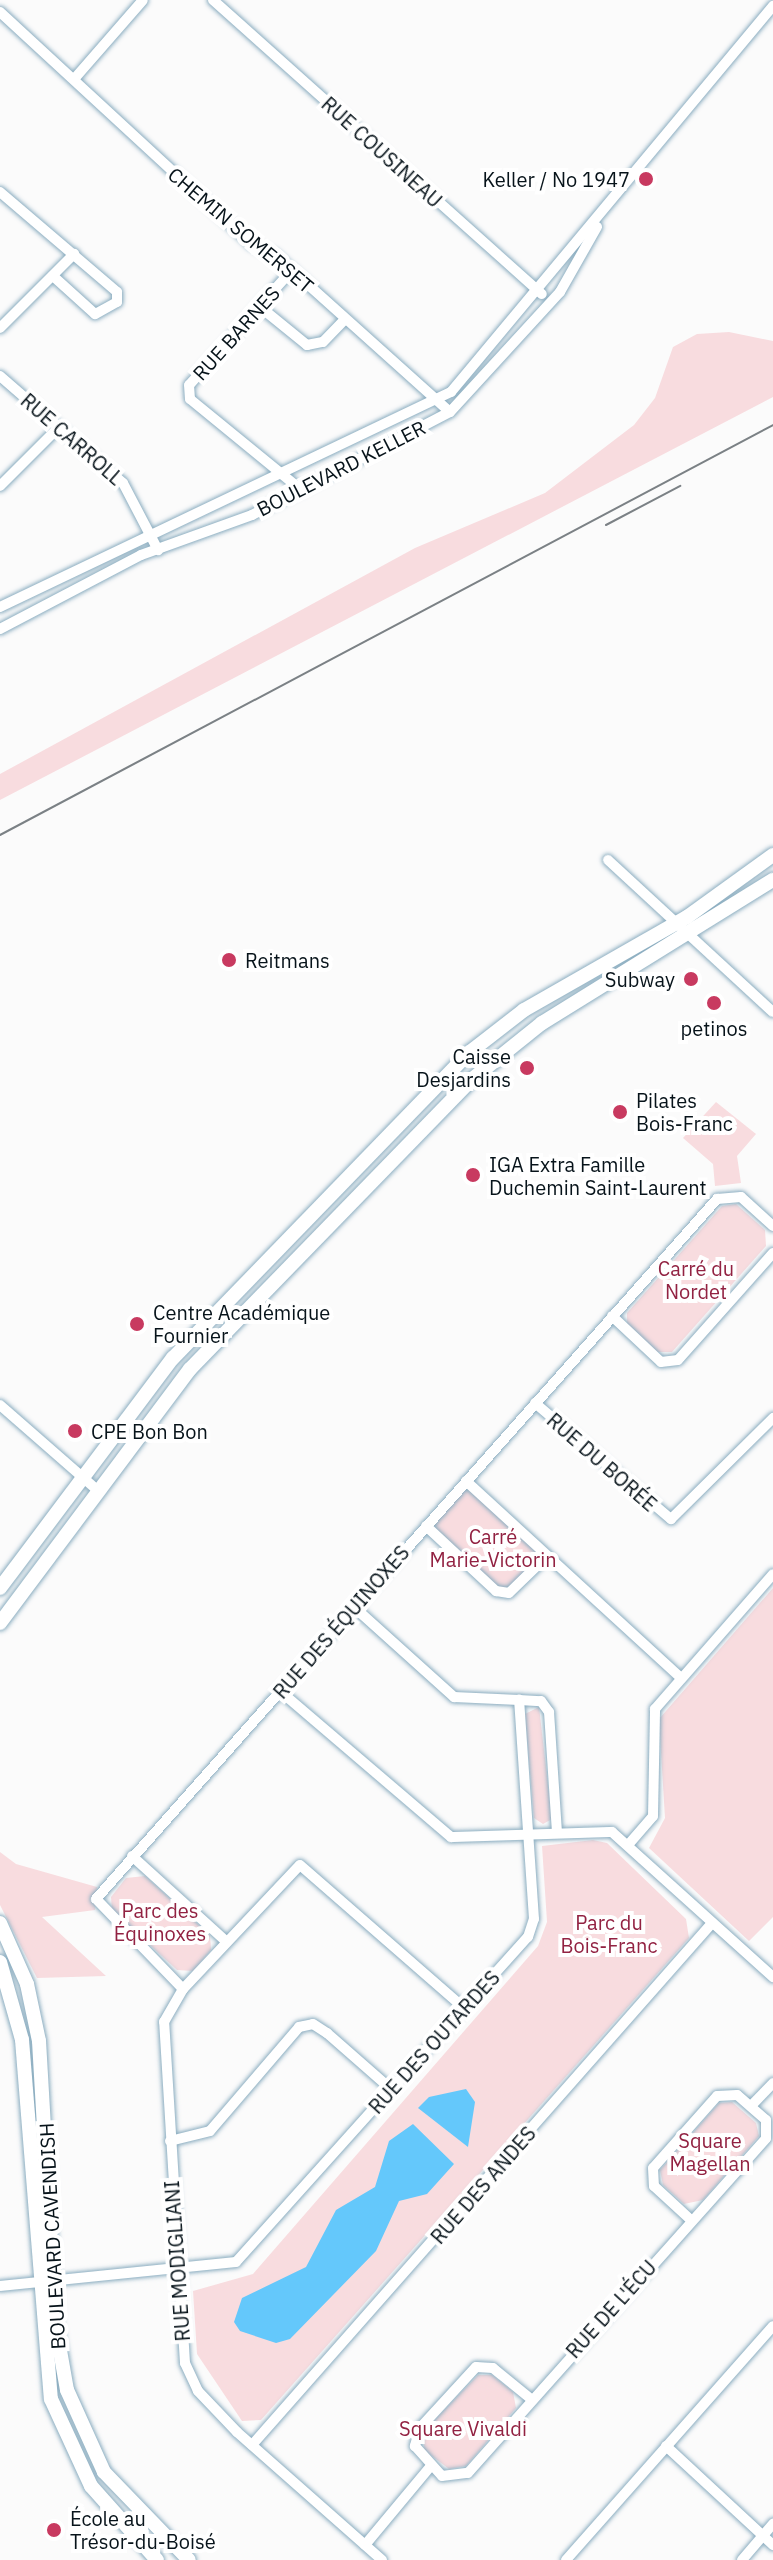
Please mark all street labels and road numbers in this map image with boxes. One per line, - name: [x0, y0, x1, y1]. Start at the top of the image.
- street label: RUE COUSINEAU: [317, 92, 447, 212]
- street label: CHEMIN SOMERSET: [163, 162, 319, 298]
- street label: RUE BARNES: [187, 281, 285, 385]
- street label: RUE CARROLL: [16, 388, 128, 490]
- street label: BOULEVARD KELLER: [253, 415, 429, 521]
- street label: RUE DU BORÉE: [542, 1408, 662, 1516]
- street label: RUE DES ÉQUINOXES: [268, 1541, 414, 1703]
- street label: RUE DES OUTARDES: [363, 1966, 505, 2118]
- street label: RUE DES ANDES: [426, 2121, 540, 2249]
- street label: BOULEVARD CAVENDISH: [34, 2122, 70, 2350]
- street label: RUE MODIGLIANI: [159, 2180, 195, 2342]
- street label: RUE DE L'ÉCU: [561, 2255, 661, 2363]

